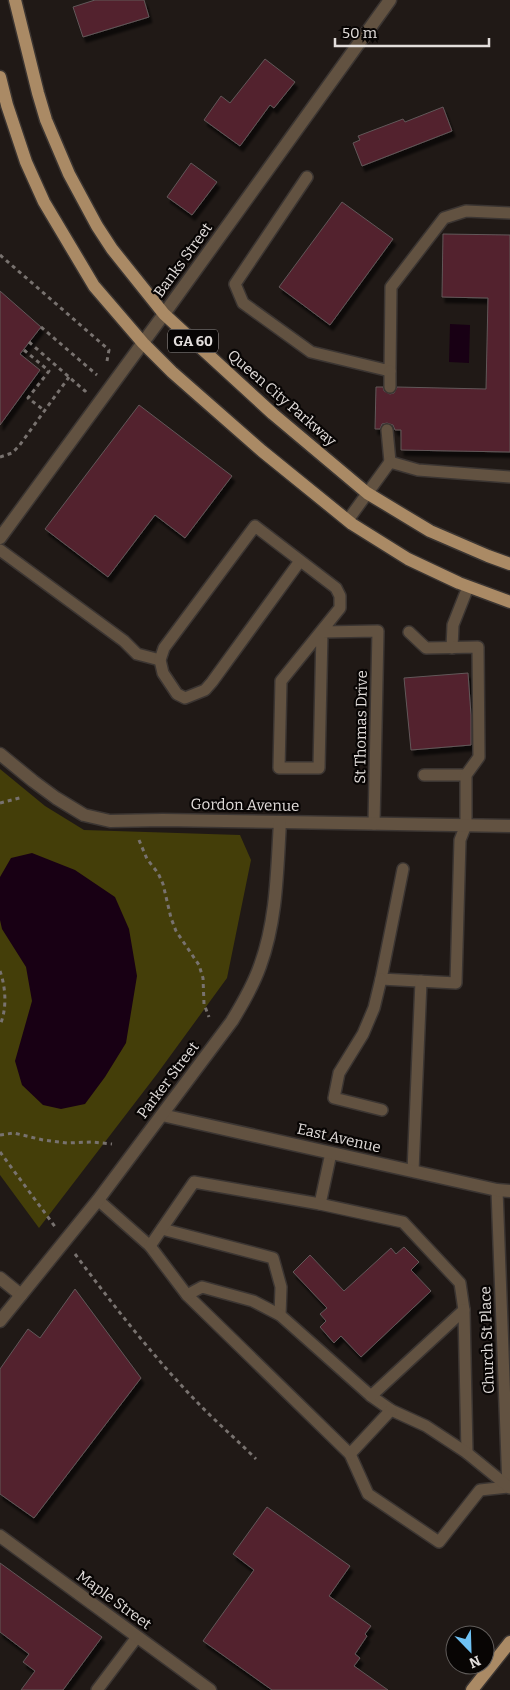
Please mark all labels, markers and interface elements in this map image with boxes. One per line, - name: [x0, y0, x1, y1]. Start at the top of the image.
- scale bar: [335, 15, 489, 47]
- text: 50 m: [342, 24, 378, 42]
- street label: Banks Street: [150, 219, 216, 301]
- road number: GA 60: [168, 330, 218, 352]
- street label: Queen City Parkway: [224, 346, 340, 450]
- street label: St Thomas Drive: [351, 670, 371, 784]
- street label: Gordon Avenue: [191, 795, 299, 815]
- street label: Parker Street: [133, 1038, 203, 1122]
- street label: East Avenue: [295, 1120, 383, 1156]
- street label: Church St Place: [476, 1286, 498, 1394]
- street label: Maple Street: [73, 1567, 155, 1634]
- north arrow: [445, 1625, 495, 1675]
- text: N: [466, 1652, 483, 1672]

